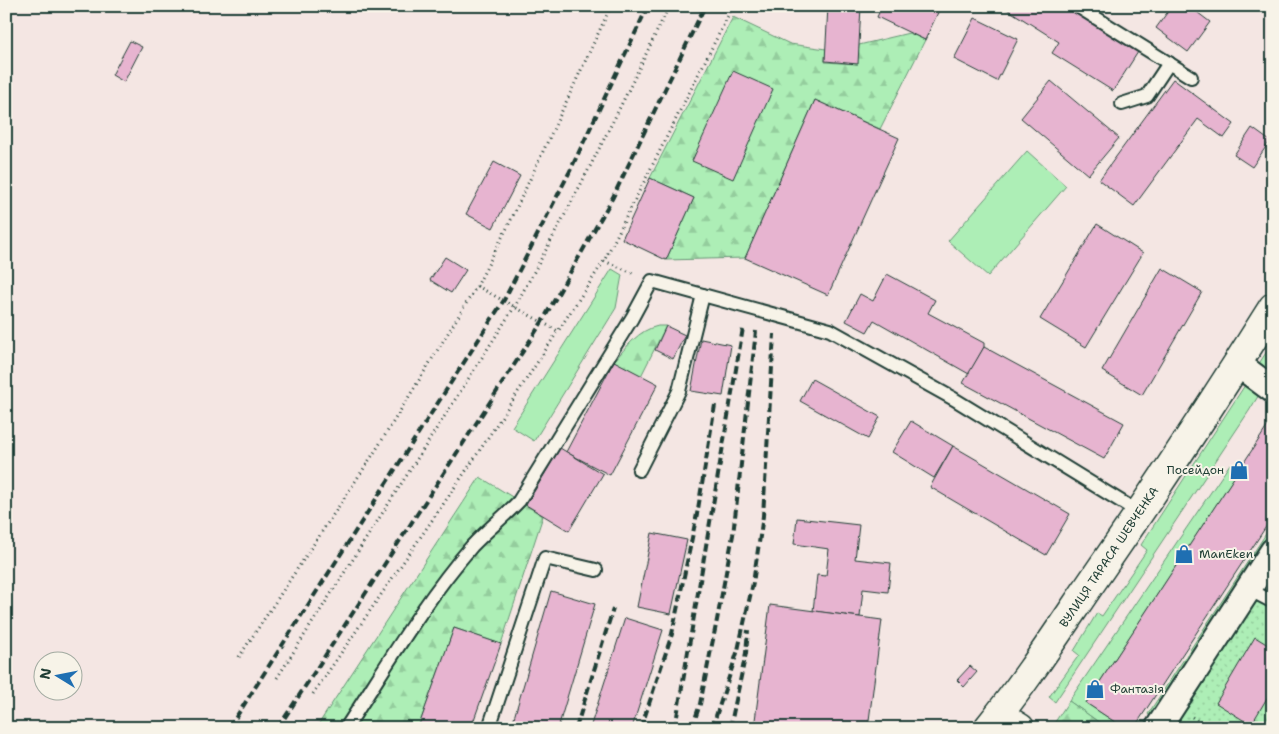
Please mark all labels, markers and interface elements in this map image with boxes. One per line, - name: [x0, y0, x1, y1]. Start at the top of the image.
- shop icon: Посейдон: [1228, 459, 1250, 481]
- place label: Посейдон: [1167, 462, 1224, 478]
- street label: ВУЛИЦЯ ТАРАСА ШЕВЧЕНКА: [1056, 483, 1162, 631]
- shop icon: ManEken: [1173, 543, 1195, 565]
- place label: ManEken: [1199, 546, 1253, 562]
- north arrow: [32, 652, 82, 702]
- text: N: [35, 667, 55, 681]
- shop icon: Фантазiя: [1084, 678, 1106, 700]
- place label: Фантазiя: [1110, 681, 1164, 697]

